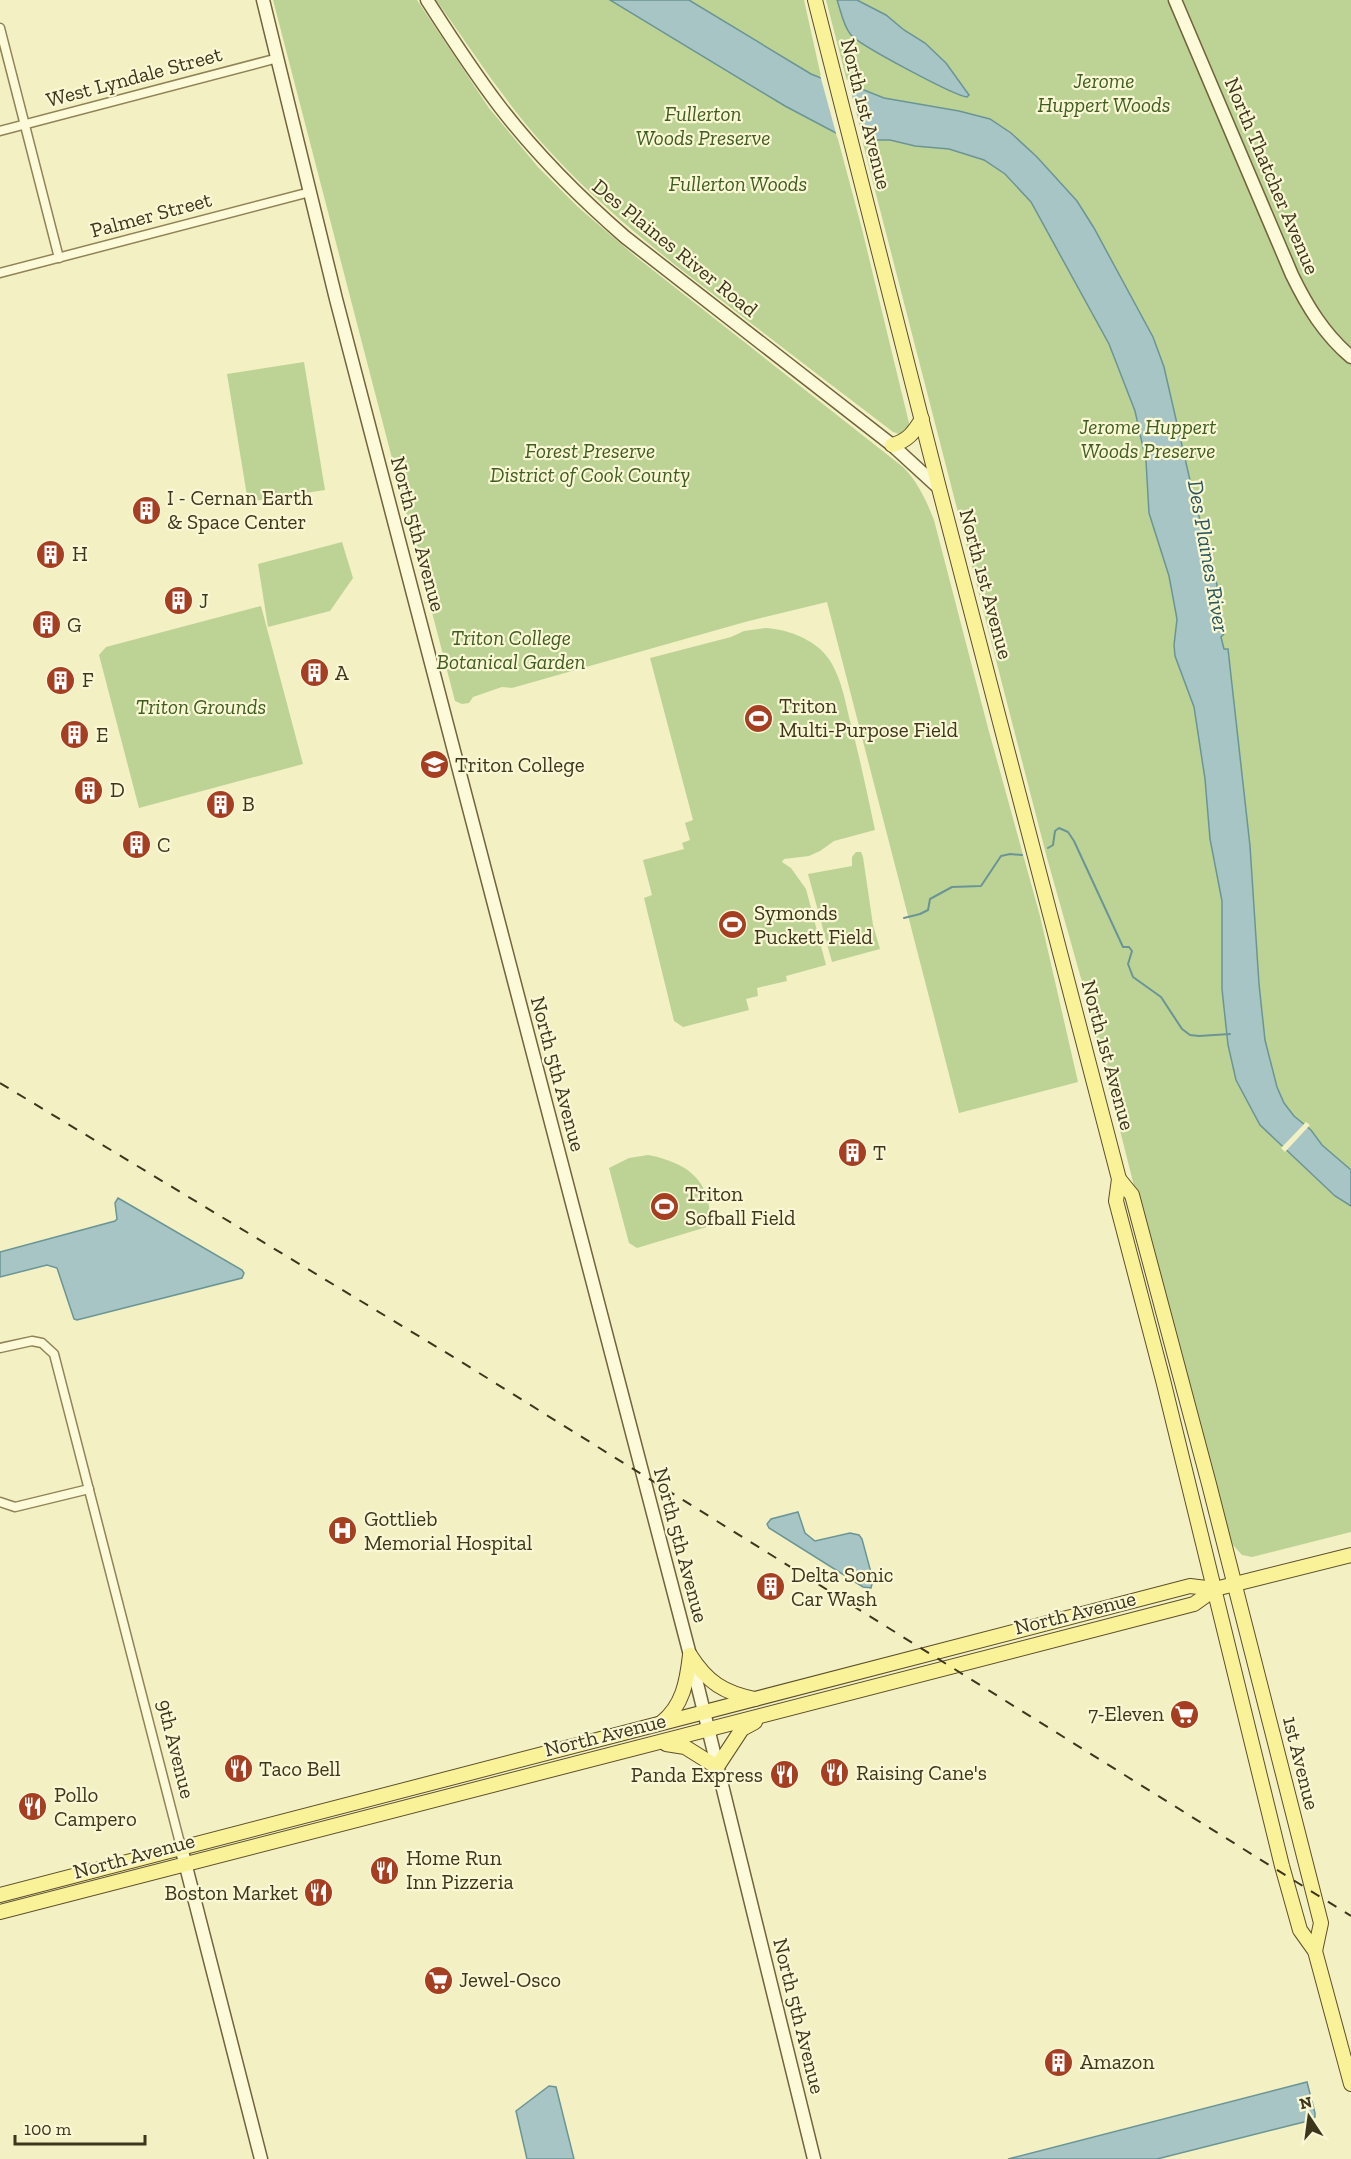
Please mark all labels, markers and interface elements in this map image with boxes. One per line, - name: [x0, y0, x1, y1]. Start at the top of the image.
- street label: North 1st Avenue: [836, 36, 897, 192]
- street label: West Lyndale Street: [43, 41, 225, 112]
- park label: Jerome Huppert Woods: [1037, 68, 1171, 117]
- street label: North Thatcher Avenue: [1220, 74, 1325, 278]
- park label: Fullerton Woods Preserve: [636, 101, 770, 150]
- park label: Fullerton Woods: [669, 171, 807, 196]
- street label: Des Plaines River Road: [588, 173, 763, 322]
- street label: Palmer Street: [88, 186, 214, 243]
- park label: Jerome Huppert Woods Preserve: [1079, 414, 1216, 463]
- park label: Forest Preserve District of Cook County: [490, 438, 690, 487]
- street label: North 5th Avenue: [386, 454, 451, 614]
- water label: Des Plaines River: [1182, 478, 1235, 635]
- place label: I - Cernan Earth & Space Center: [167, 485, 313, 534]
- building icon: I - Cernan Earth & Space Center: [130, 494, 162, 526]
- street label: North 1st Avenue: [954, 506, 1019, 662]
- building icon: H: [35, 538, 67, 570]
- place label: H: [72, 541, 88, 566]
- building icon: J: [162, 585, 194, 617]
- place label: J: [199, 588, 209, 613]
- building icon: G: [30, 609, 62, 641]
- place label: G: [67, 612, 82, 637]
- park label: Triton College Botanical Garden: [437, 625, 585, 674]
- building icon: A: [298, 657, 330, 689]
- place label: A: [335, 660, 349, 685]
- building icon: F: [45, 664, 77, 696]
- place label: F: [82, 667, 94, 692]
- place label: Triton Multi-Purpose Field: [779, 693, 958, 742]
- park label: Triton Grounds: [136, 694, 266, 719]
- sports icon: Triton Multi-Purpose Field: [742, 702, 774, 734]
- building icon: E: [59, 719, 91, 751]
- place label: E: [96, 722, 108, 747]
- school or university icon: Triton College: [418, 749, 450, 781]
- place label: Triton College: [455, 752, 585, 777]
- building icon: D: [73, 774, 105, 806]
- place label: D: [110, 777, 125, 802]
- building icon: B: [205, 788, 237, 820]
- place label: B: [242, 791, 255, 816]
- building icon: C: [120, 829, 152, 861]
- place label: C: [157, 832, 171, 857]
- place label: Symonds Puckett Field: [754, 900, 873, 949]
- sports icon: Symonds Puckett Field: [717, 909, 749, 941]
- street label: North 1st Avenue: [1076, 977, 1141, 1133]
- street label: North 5th Avenue: [526, 994, 591, 1154]
- building icon: T: [836, 1137, 868, 1169]
- place label: T: [873, 1140, 886, 1165]
- place label: Triton Sofball Field: [685, 1181, 796, 1230]
- sports icon: Triton Sofball Field: [648, 1190, 680, 1222]
- street label: North 5th Avenue: [649, 1465, 714, 1625]
- place label: Gottlieb Memorial Hospital: [364, 1506, 533, 1555]
- hospital icon: Gottlieb Memorial Hospital: [327, 1515, 359, 1547]
- place label: Delta Sonic Car Wash: [791, 1562, 894, 1611]
- building icon: Delta Sonic Car Wash: [754, 1571, 786, 1603]
- street label: North Avenue: [1011, 1585, 1138, 1640]
- street label: 9th Avenue: [152, 1697, 201, 1801]
- supermarket icon: 7-Eleven: [1169, 1698, 1201, 1730]
- place label: 7-Eleven: [1088, 1701, 1164, 1726]
- street label: North Avenue: [541, 1707, 668, 1762]
- street label: 1st Avenue: [1278, 1713, 1325, 1812]
- restaurant icon: Taco Bell: [222, 1753, 254, 1785]
- place label: Taco Bell: [259, 1756, 341, 1781]
- restaurant icon: Raising Cane's: [819, 1757, 851, 1789]
- restaurant icon: Panda Express: [768, 1759, 800, 1791]
- place label: Raising Cane's: [856, 1760, 987, 1785]
- place label: Panda Express: [631, 1762, 763, 1787]
- place label: Pollo Campero: [54, 1782, 137, 1831]
- restaurant icon: Pollo Campero: [17, 1791, 49, 1823]
- street label: North Avenue: [70, 1827, 197, 1884]
- place label: Home Run Inn Pizzeria: [406, 1845, 514, 1894]
- restaurant icon: Home Run Inn Pizzeria: [369, 1854, 401, 1886]
- restaurant icon: Boston Market: [303, 1877, 335, 1909]
- place label: Boston Market: [165, 1880, 298, 1905]
- street label: North 5th Avenue: [768, 1935, 831, 2096]
- supermarket icon: Jewel-Osco: [422, 1964, 454, 1996]
- place label: Jewel-Osco: [459, 1967, 561, 1992]
- building icon: Amazon: [1043, 2046, 1075, 2078]
- place label: Amazon: [1080, 2049, 1154, 2074]
- north arrow: [1279, 2087, 1339, 2147]
- text: N: [1298, 2092, 1314, 2113]
- scale bar: [15, 2108, 146, 2146]
- text: 100 m: [24, 2118, 72, 2140]

